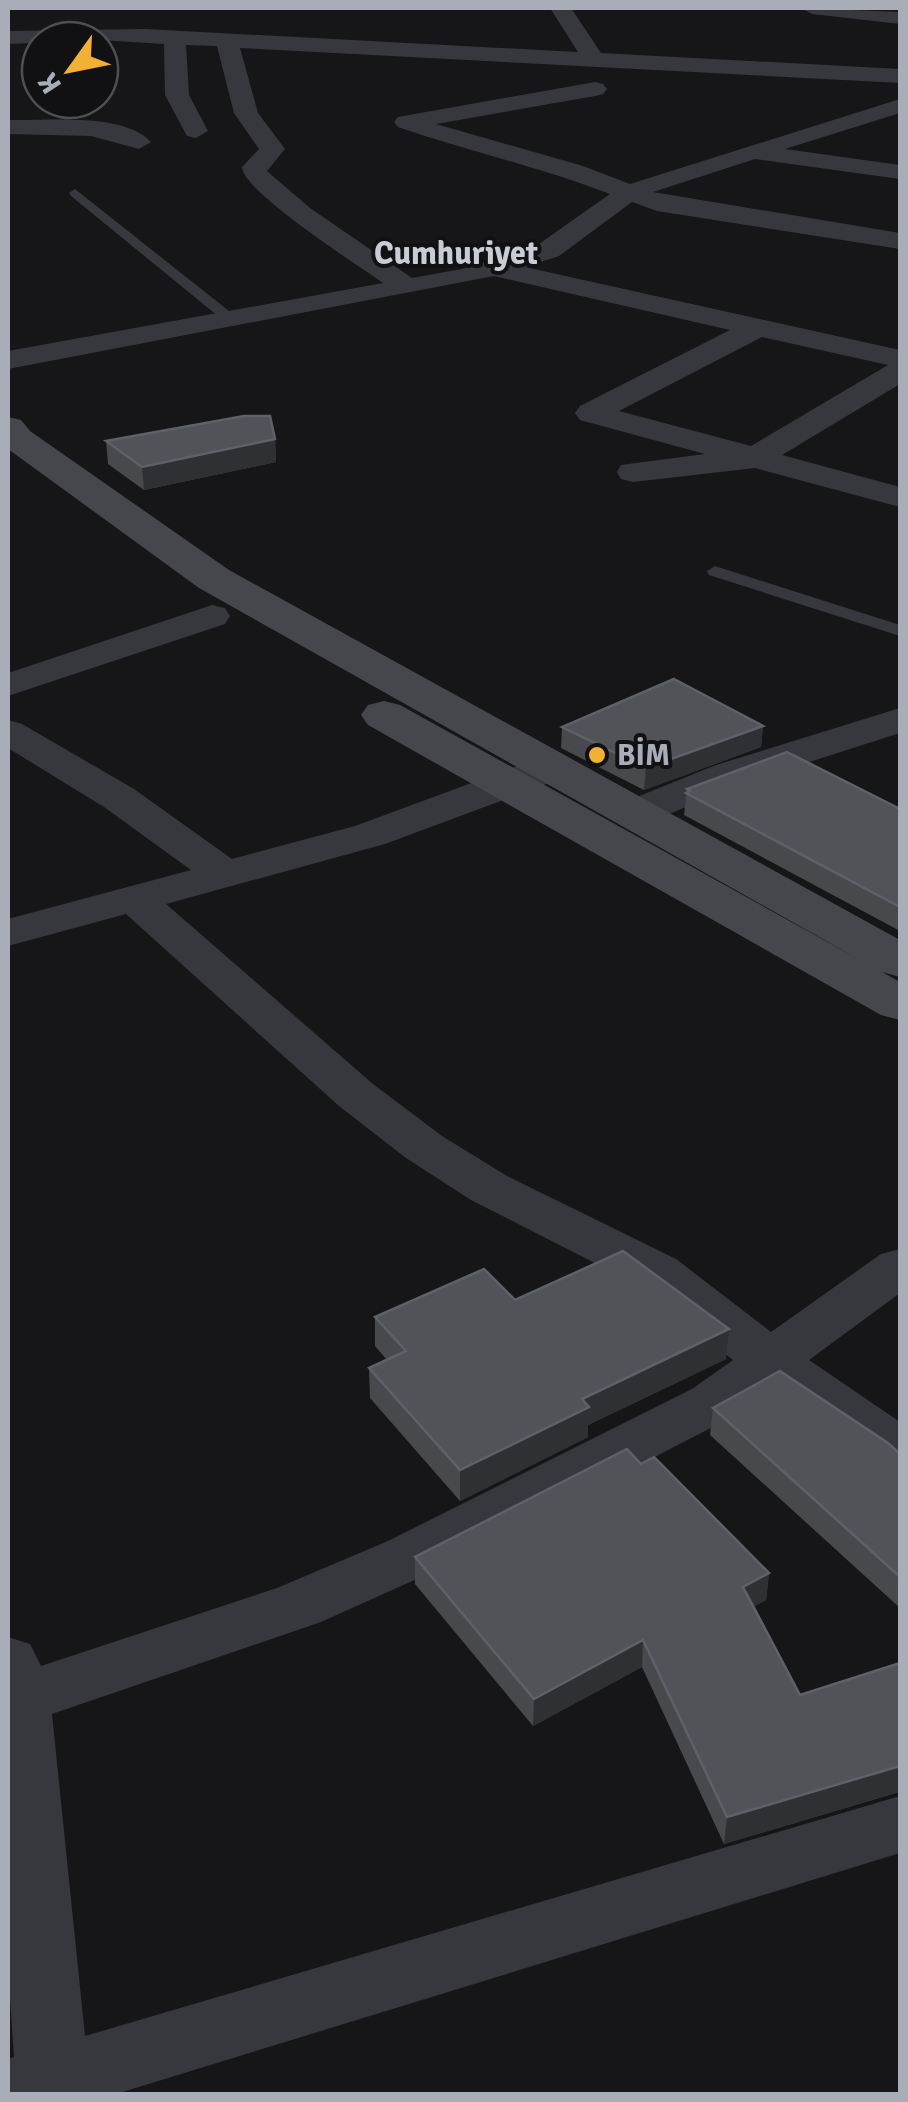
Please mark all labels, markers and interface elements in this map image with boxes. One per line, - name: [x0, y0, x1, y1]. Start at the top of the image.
- north arrow: [20, 20, 120, 120]
- text: K: [31, 66, 69, 100]
- district label: Cumhuriyet: [374, 234, 538, 273]
- place label: BİM: [617, 737, 670, 774]
- marker: BİM: [586, 744, 608, 766]

